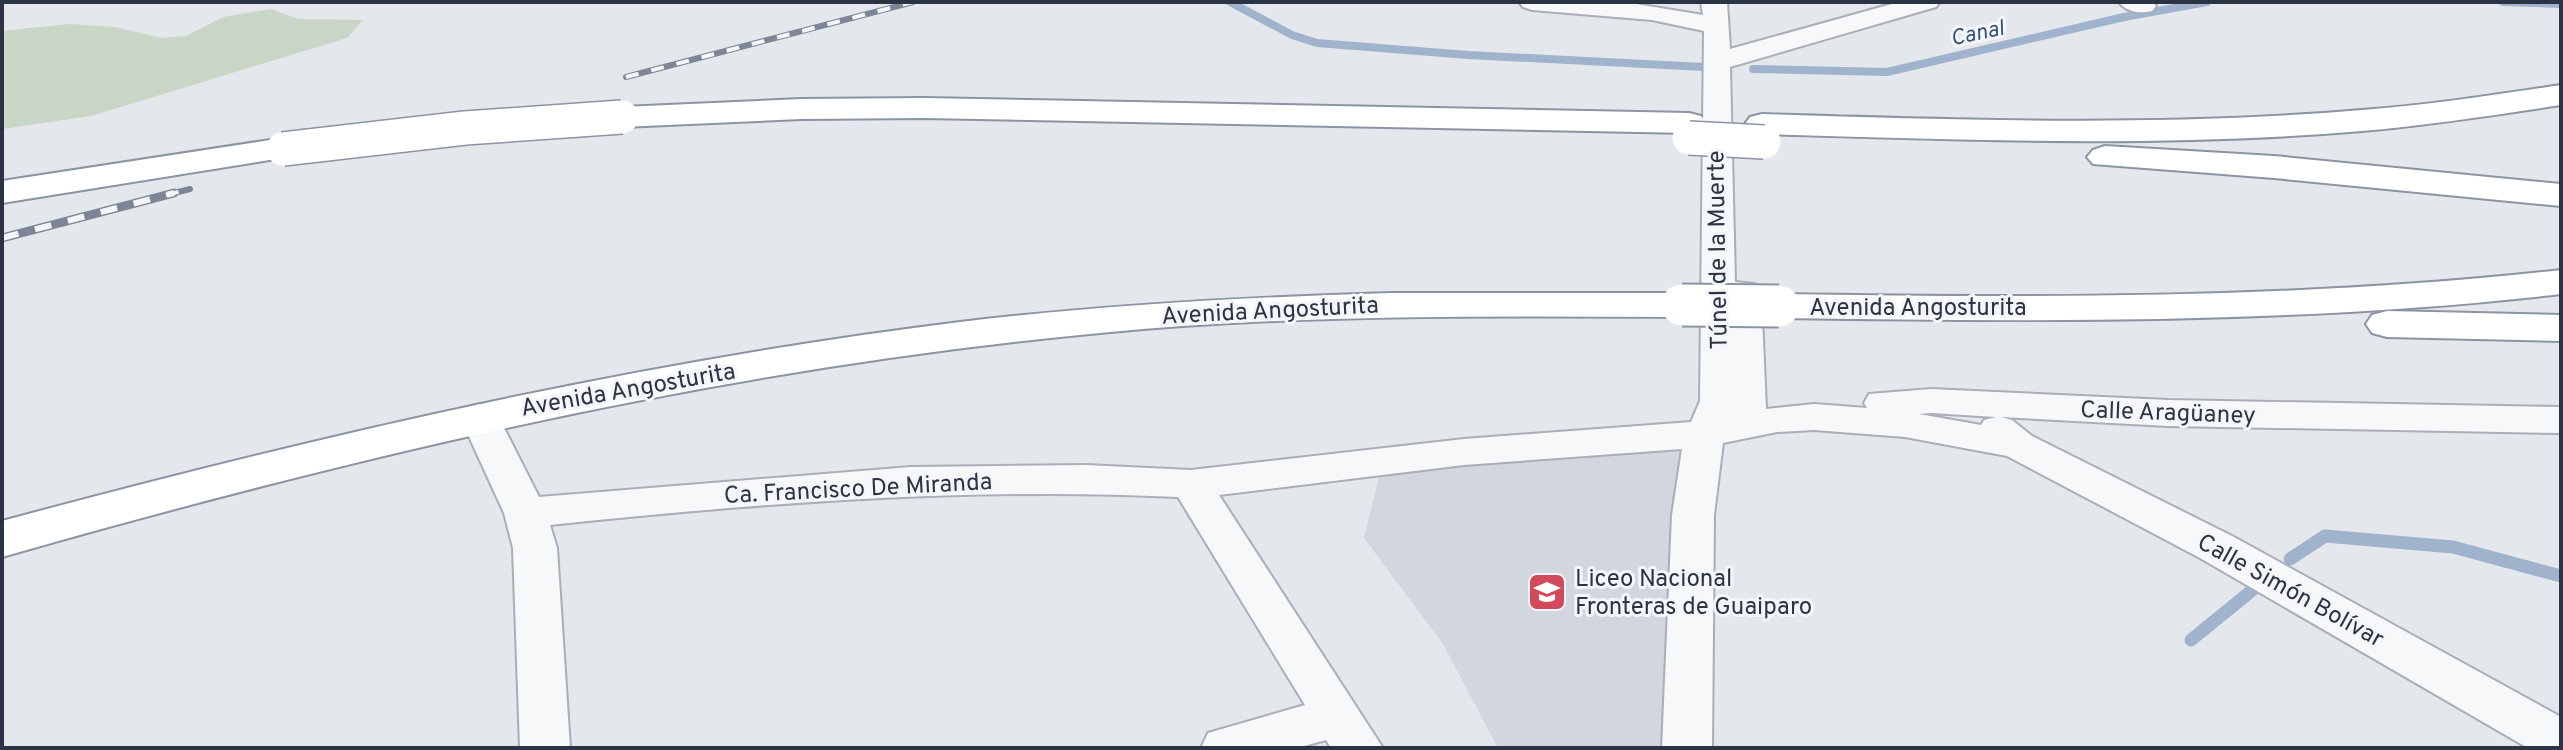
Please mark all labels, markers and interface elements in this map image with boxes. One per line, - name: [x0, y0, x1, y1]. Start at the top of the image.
- water label: Canal: [1948, 15, 2008, 53]
- street label: Túnel de la Muerte: [1702, 150, 1736, 350]
- street label: Avenida Angosturita: [1161, 291, 1379, 333]
- street label: Avenida Angosturita: [1809, 294, 2027, 324]
- street label: Avenida Angosturita: [519, 357, 738, 425]
- street label: Calle Aragüaney: [2080, 396, 2256, 432]
- street label: Ca. Francisco De Miranda: [723, 468, 993, 512]
- street label: Calle Simón Bolívar: [2191, 528, 2389, 655]
- place label: Liceo Nacional Fronteras de Guaiparo: [1575, 565, 1812, 623]
- school or university icon: Liceo Nacional Fronteras de Guaiparo: [1526, 571, 1568, 613]

